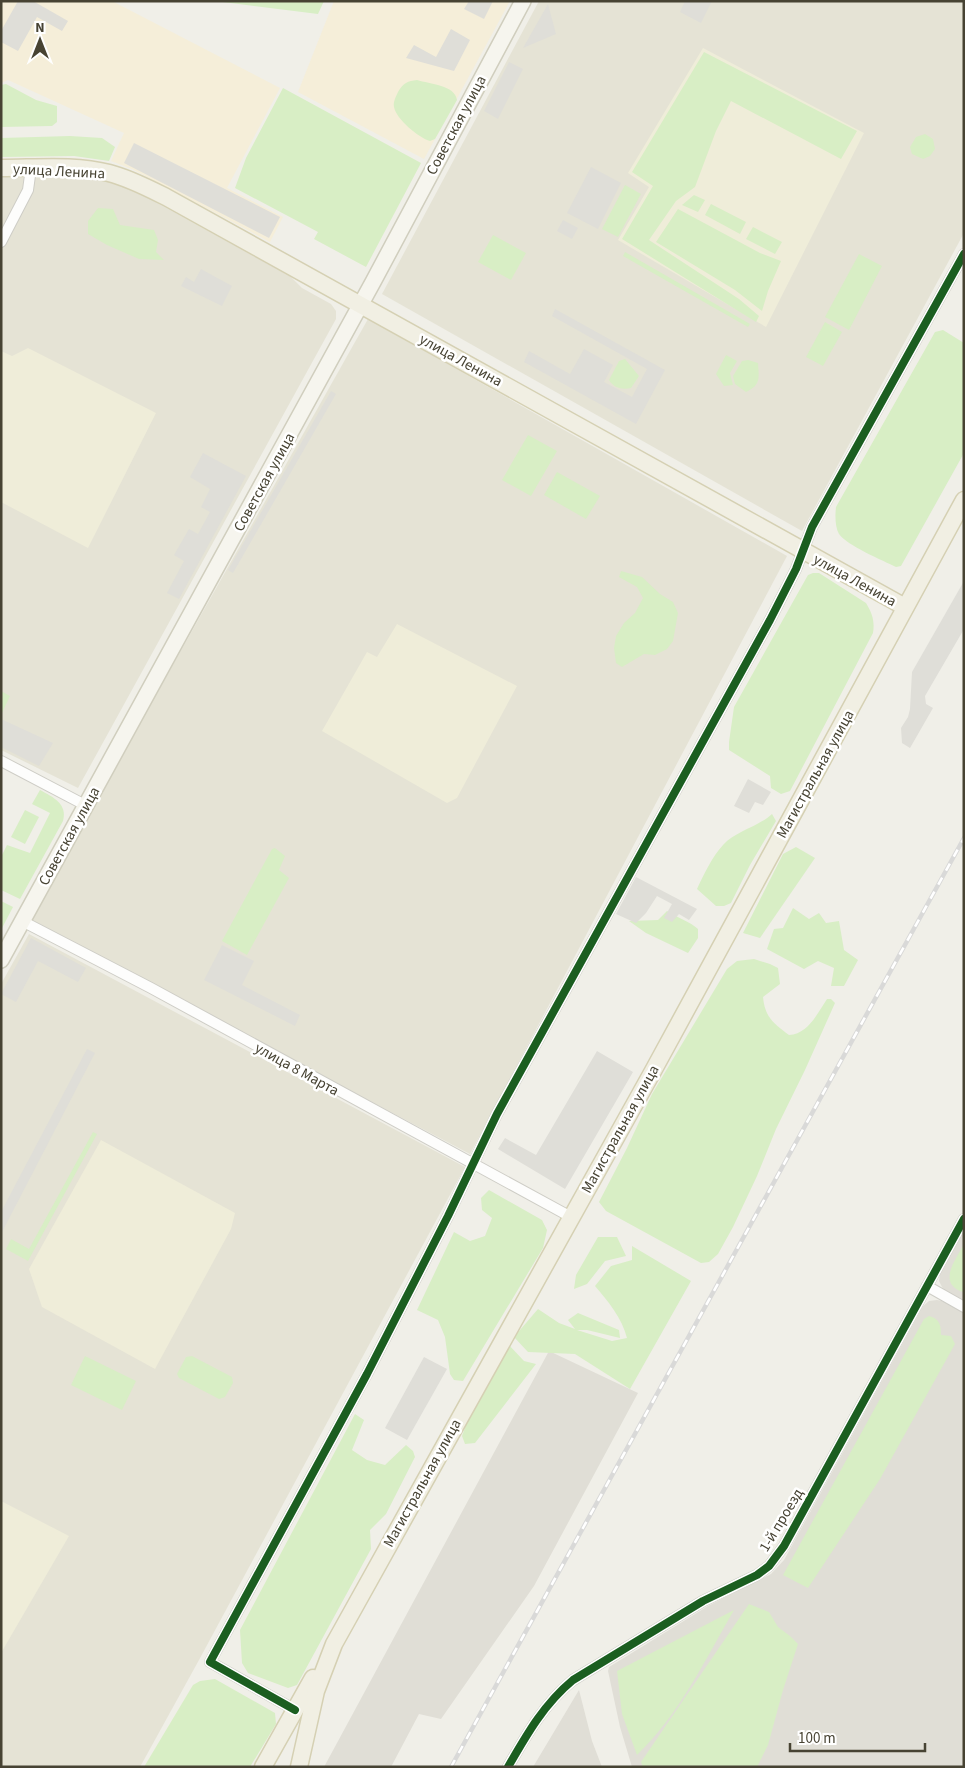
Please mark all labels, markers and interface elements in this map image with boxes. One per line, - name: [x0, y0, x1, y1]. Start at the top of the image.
- north arrow: [15, 15, 65, 65]
- text: N: [35, 18, 45, 38]
- street label: Советская улица: [421, 72, 492, 179]
- street label: улица Ленина: [12, 159, 106, 184]
- street label: улица Ленина: [415, 329, 506, 392]
- street label: Советская улица: [229, 429, 300, 535]
- street label: улица Ленина: [809, 549, 900, 612]
- street label: Магистральная улица: [771, 706, 859, 842]
- street label: Советская улица: [34, 783, 105, 889]
- street label: улица 8 Марта: [251, 1038, 343, 1101]
- street label: Магистральная улица: [576, 1061, 664, 1197]
- street label: Магистральная улица: [378, 1415, 466, 1551]
- street label: 1-й проезд: [754, 1485, 809, 1556]
- scale bar: [790, 1720, 925, 1752]
- text: 100 m: [798, 1728, 836, 1749]

